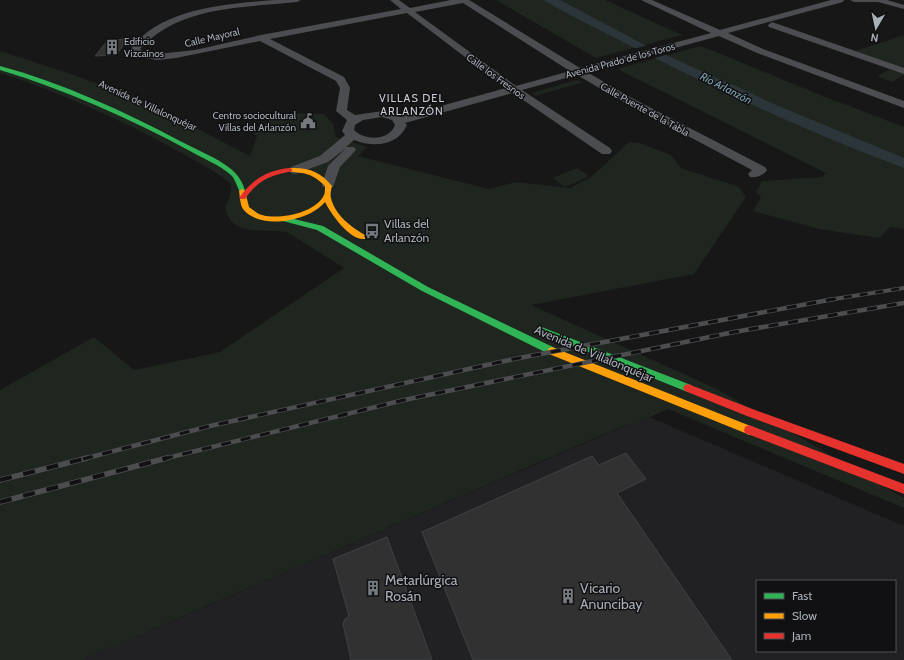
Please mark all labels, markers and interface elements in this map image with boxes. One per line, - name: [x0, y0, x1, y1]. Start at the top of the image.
- north arrow: [856, 8, 896, 48]
- street label: Calle Mayoral: [183, 25, 242, 50]
- text: N: [869, 30, 879, 45]
- place label: Edificio Vizcaínos: [124, 35, 164, 60]
- building icon: Edificio Vizcaínos: [103, 38, 121, 56]
- street label: Avenida Prado de los Toros: [564, 40, 676, 81]
- street label: Calle los Fresnos: [464, 51, 528, 102]
- water label: Río Arlanzón: [698, 69, 754, 107]
- street label: Avenida de Villalonquéjar: [97, 77, 200, 134]
- street label: Calle Puente de la Tabla: [598, 80, 692, 139]
- district label: VILLAS DEL ARLANZÓN: [379, 91, 445, 118]
- place label: Centro sociocultural Villas del Arlanzón: [212, 109, 297, 134]
- public building icon: Centro sociocultural Villas del Arlanzón: [299, 112, 317, 130]
- place label: Villas del Arlanzón: [384, 216, 430, 245]
- bus stop icon: Villas del Arlanzón: [363, 222, 381, 240]
- street label: Avenida de Villalonquéjar: [532, 322, 656, 386]
- place label: Metarlúrgica Rosán: [385, 571, 458, 605]
- building icon: Metarlúrgica Rosán: [364, 579, 382, 597]
- place label: Vicario Anuncibay: [580, 579, 642, 613]
- legend: [756, 580, 896, 652]
- building icon: Vicario Anuncibay: [559, 587, 577, 605]
- text: Fast: [792, 588, 812, 603]
- text: Slow: [792, 608, 817, 623]
- text: Jam: [791, 628, 811, 643]

